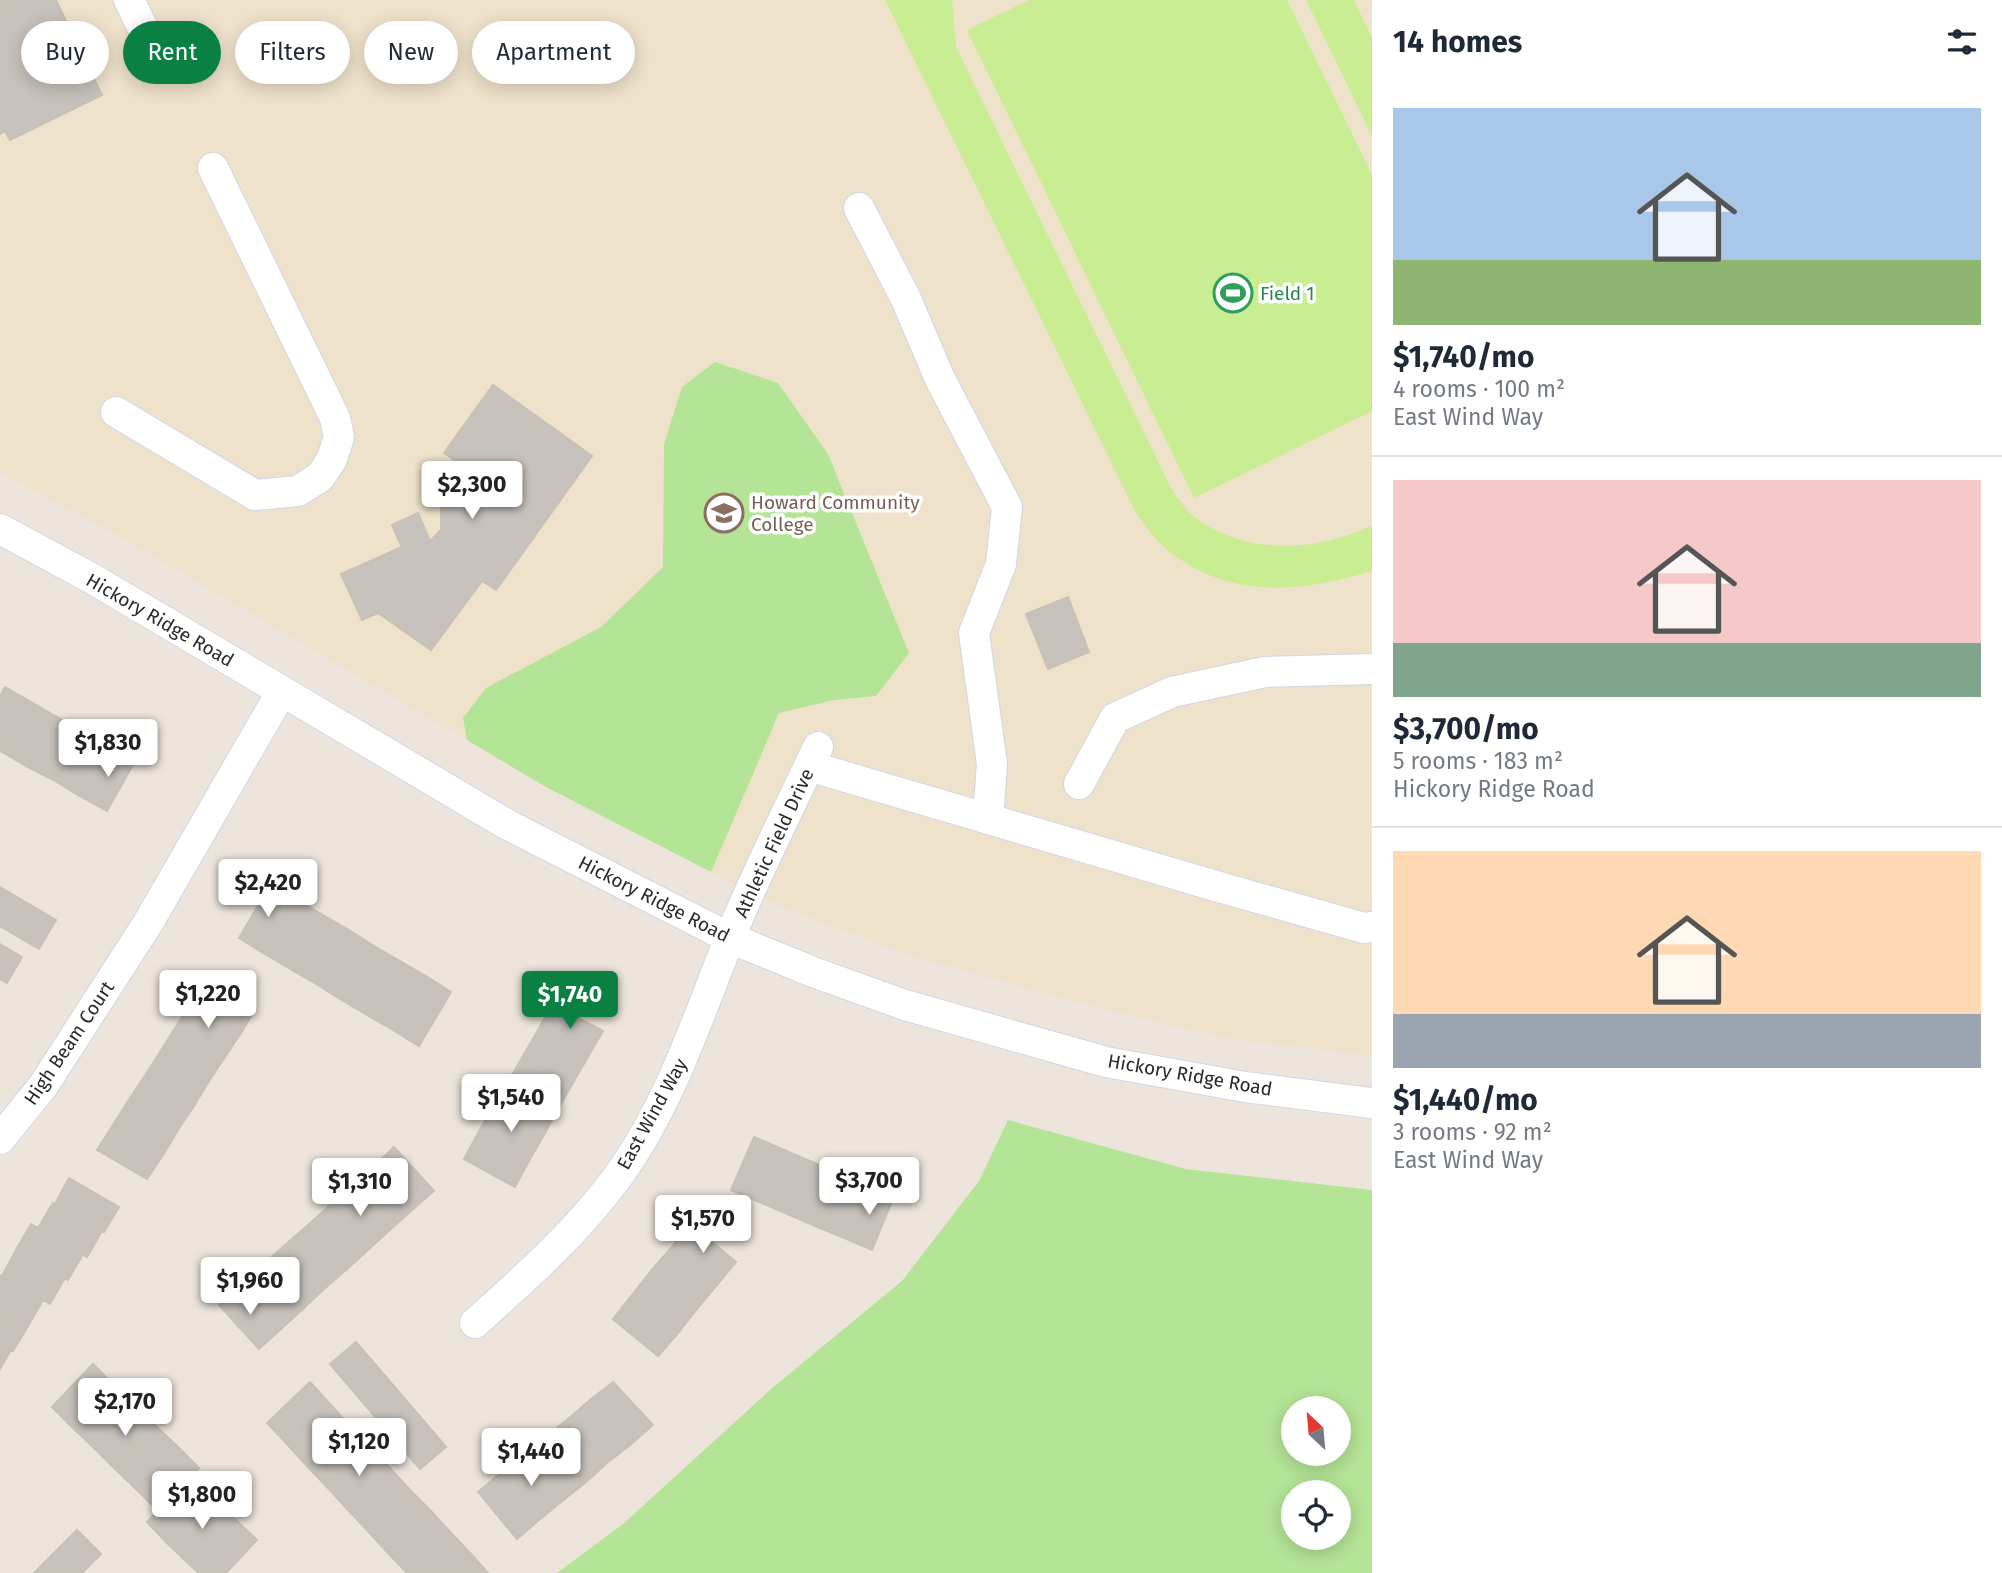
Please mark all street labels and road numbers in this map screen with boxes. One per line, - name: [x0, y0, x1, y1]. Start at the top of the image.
- street label: Hickory Ridge Road: [82, 568, 238, 672]
- street label: Athletic Field Drive: [729, 765, 819, 921]
- street label: Hickory Ridge Road: [574, 851, 734, 947]
- street label: High Beam Court: [19, 977, 119, 1109]
- street label: Hickory Ridge Road: [1106, 1049, 1274, 1101]
- street label: East Wind Way: [612, 1054, 692, 1174]

